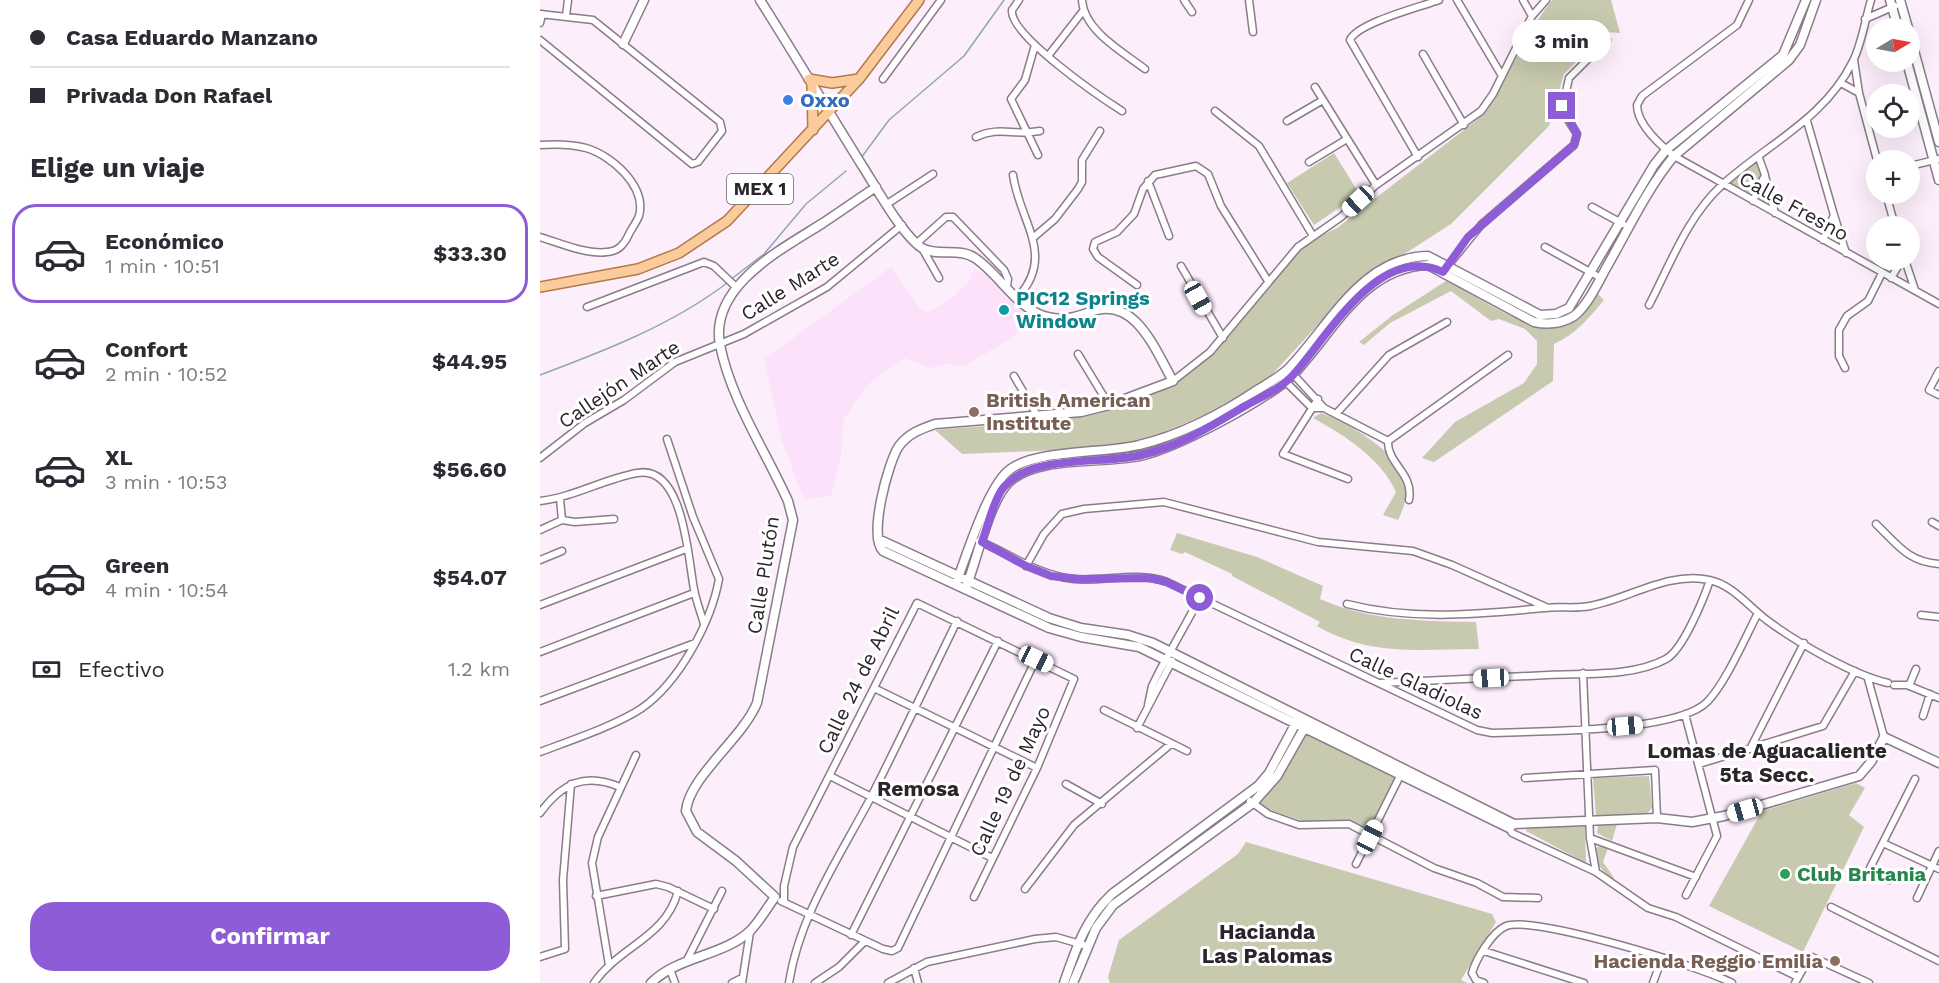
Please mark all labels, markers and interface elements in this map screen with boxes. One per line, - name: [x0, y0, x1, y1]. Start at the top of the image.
- north arrow: [1866, 18, 1920, 72]
- map controls: [1866, 18, 1920, 270]
- callout: 3 min: [1512, 19, 1612, 61]
- text: Casa Eduardo Manzano: [66, 25, 318, 50]
- text: 3 min: [1534, 29, 1589, 53]
- text: Privada Don Rafael: [66, 83, 272, 108]
- button: locate: [1866, 84, 1920, 138]
- place label: Oxxo: [800, 88, 850, 112]
- route end: [1548, 92, 1575, 119]
- marker: Oxxo: [781, 93, 795, 107]
- button: +: [1866, 150, 1920, 204]
- text: Elige un viaje: [30, 152, 205, 184]
- street label: Calle Fresno: [1735, 166, 1853, 246]
- road number: MEX 1: [727, 174, 793, 204]
- car: [1339, 182, 1377, 220]
- button: −: [1866, 216, 1920, 270]
- icon: car: [33, 227, 87, 281]
- text: Económico: [105, 229, 224, 254]
- text: $33.30: [433, 241, 507, 266]
- street label: Calle Marte: [736, 246, 844, 326]
- text: 1 min · 10:51: [105, 254, 220, 278]
- car: [1181, 278, 1215, 318]
- place label: PIC12 Springs Window: [1016, 286, 1150, 333]
- marker: PIC12 Springs Window: [997, 303, 1011, 317]
- icon: car: [33, 335, 87, 389]
- street label: Callejón Marte: [554, 335, 684, 433]
- text: Confort: [105, 337, 188, 362]
- text: $44.95: [432, 349, 507, 374]
- text: 2 min · 10:52: [105, 362, 227, 386]
- place label: British American Institute: [986, 388, 1151, 435]
- marker: British American Institute: [967, 405, 981, 419]
- icon: car: [33, 443, 87, 497]
- text: XL: [105, 445, 133, 470]
- text: $56.60: [433, 457, 507, 482]
- text: 3 min · 10:53: [105, 470, 227, 494]
- street label: Calle Plutón: [742, 514, 784, 636]
- icon: car: [33, 551, 87, 605]
- text: Green: [105, 553, 169, 578]
- text: $54.07: [433, 565, 507, 590]
- text: 4 min · 10:54: [105, 578, 229, 602]
- route start: [1186, 584, 1213, 611]
- street label: Calle 24 de Abril: [812, 602, 904, 758]
- street label: Calle Gladiolas: [1345, 641, 1487, 725]
- car: [1016, 643, 1056, 675]
- icon: cash: [30, 653, 63, 686]
- text: Efectivo: [78, 657, 165, 682]
- text: 1.2 km: [448, 657, 510, 681]
- car: [1473, 668, 1509, 688]
- street label: Calle 19 de Mayo: [965, 702, 1055, 860]
- car: [1606, 715, 1644, 737]
- district label: Lomas de Aguacaliente 5ta Secc.: [1647, 738, 1887, 787]
- district label: Remosa: [877, 776, 960, 801]
- car: [1725, 796, 1765, 824]
- car: [1354, 817, 1386, 857]
- place label: Club Britania: [1797, 862, 1927, 886]
- marker: Club Britania: [1778, 867, 1792, 881]
- button: Confirmar: [30, 902, 510, 971]
- district label: Hacianda Las Palomas: [1202, 919, 1332, 968]
- place label: Hacienda Reggio Emilia: [1593, 949, 1823, 973]
- marker: Hacienda Reggio Emilia: [1828, 954, 1842, 968]

